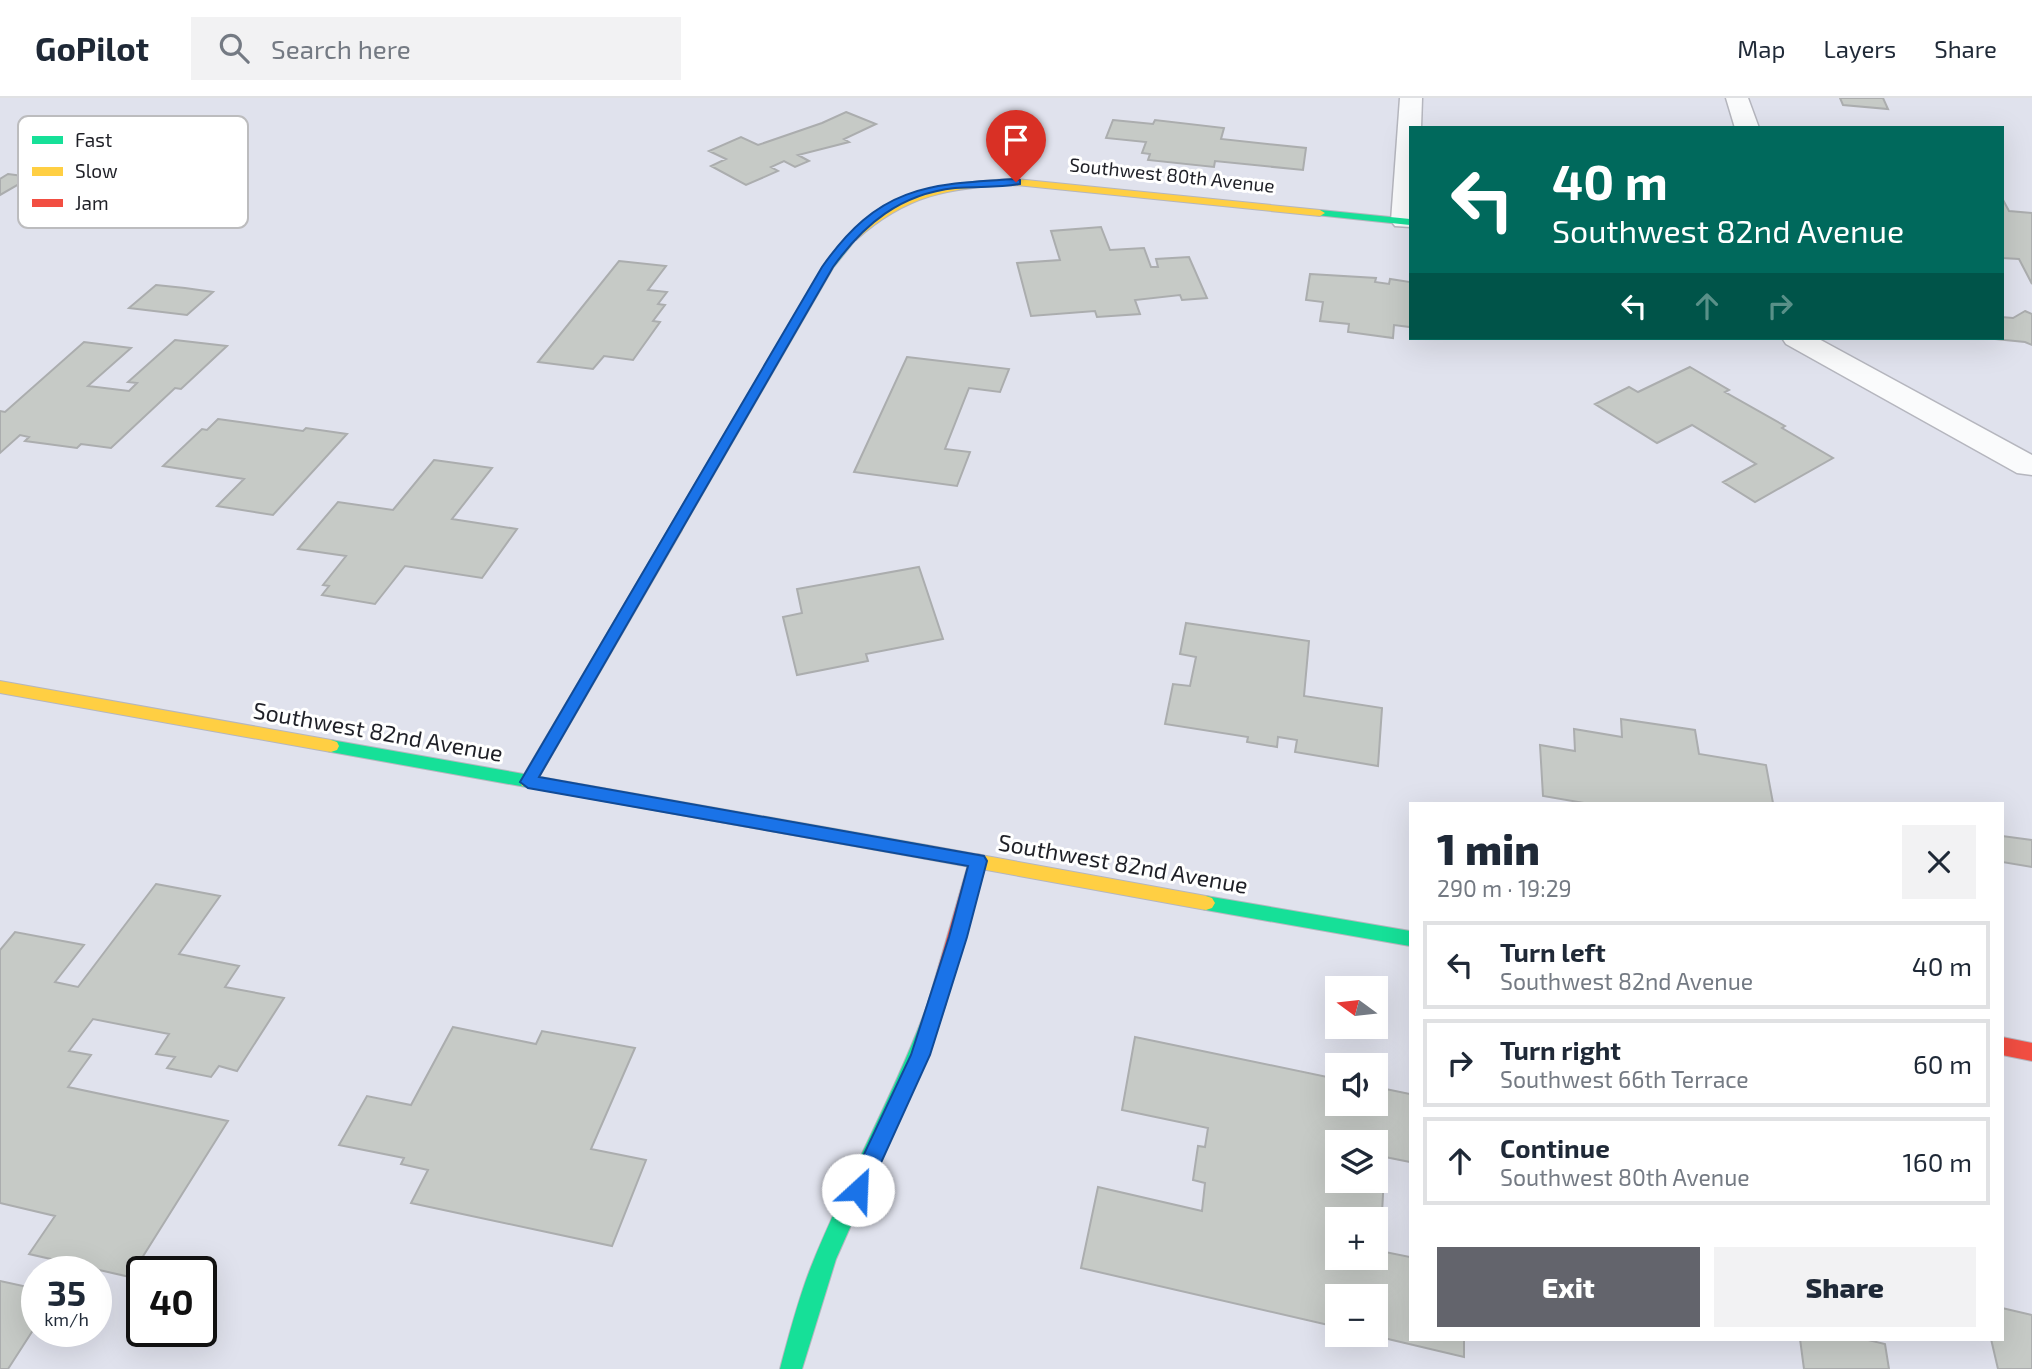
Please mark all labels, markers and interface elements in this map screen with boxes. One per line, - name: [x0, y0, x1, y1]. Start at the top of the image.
- search box: [191, 17, 681, 80]
- text: GoPilot: [35, 28, 149, 68]
- icon: search: [215, 29, 253, 67]
- text: Search here: [271, 33, 411, 64]
- text: Map: [1737, 34, 1785, 63]
- text: Layers: [1823, 34, 1896, 63]
- text: Share: [1934, 34, 1997, 63]
- pin: [986, 110, 1046, 182]
- legend: [18, 116, 248, 228]
- icon: arrive: [997, 121, 1035, 159]
- text: Fast: [75, 128, 112, 151]
- text: 40 m: [1552, 151, 1668, 210]
- street label: Southwest 80th Avenue: [1068, 152, 1276, 197]
- icon: left: [1437, 154, 1528, 245]
- text: Slow: [75, 159, 118, 182]
- text: Jam: [75, 191, 109, 214]
- text: Southwest 82nd Avenue: [1552, 211, 1904, 249]
- icon: left: [1615, 287, 1653, 325]
- icon: ahead: [1688, 287, 1726, 325]
- icon: right: [1761, 287, 1799, 325]
- street label: Southwest 82nd Avenue: [251, 695, 505, 767]
- text: 1 min: [1437, 823, 1540, 873]
- button: close: [1902, 825, 1976, 899]
- street label: Southwest 82nd Avenue: [996, 827, 1250, 899]
- text: 290 m · 19:29: [1437, 874, 1572, 902]
- text: Turn left: [1500, 936, 1606, 967]
- icon: left: [1441, 946, 1479, 984]
- text: 40 m: [1912, 950, 1972, 981]
- text: Southwest 82nd Avenue: [1500, 967, 1753, 995]
- north arrow: [1325, 976, 1388, 1040]
- map controls: [1325, 976, 1388, 1347]
- text: Turn right: [1500, 1034, 1621, 1065]
- icon: right: [1441, 1044, 1479, 1082]
- text: 60 m: [1913, 1048, 1972, 1079]
- button: sound: [1325, 1053, 1388, 1116]
- text: Southwest 66th Terrace: [1500, 1065, 1749, 1093]
- button: layers: [1325, 1130, 1388, 1193]
- text: Continue: [1500, 1132, 1610, 1163]
- icon: ahead: [1441, 1142, 1479, 1180]
- text: 160 m: [1903, 1146, 1972, 1177]
- position arrow: [821, 1153, 895, 1227]
- text: Southwest 80th Avenue: [1500, 1163, 1750, 1191]
- button: +: [1325, 1207, 1388, 1270]
- button: Exit: [1437, 1247, 1700, 1327]
- button: Share: [1714, 1247, 1976, 1327]
- speed limit sign: 40: [126, 1256, 217, 1347]
- text: 35: [47, 1271, 86, 1313]
- button: −: [1325, 1284, 1388, 1347]
- text: km/h: [44, 1308, 89, 1330]

